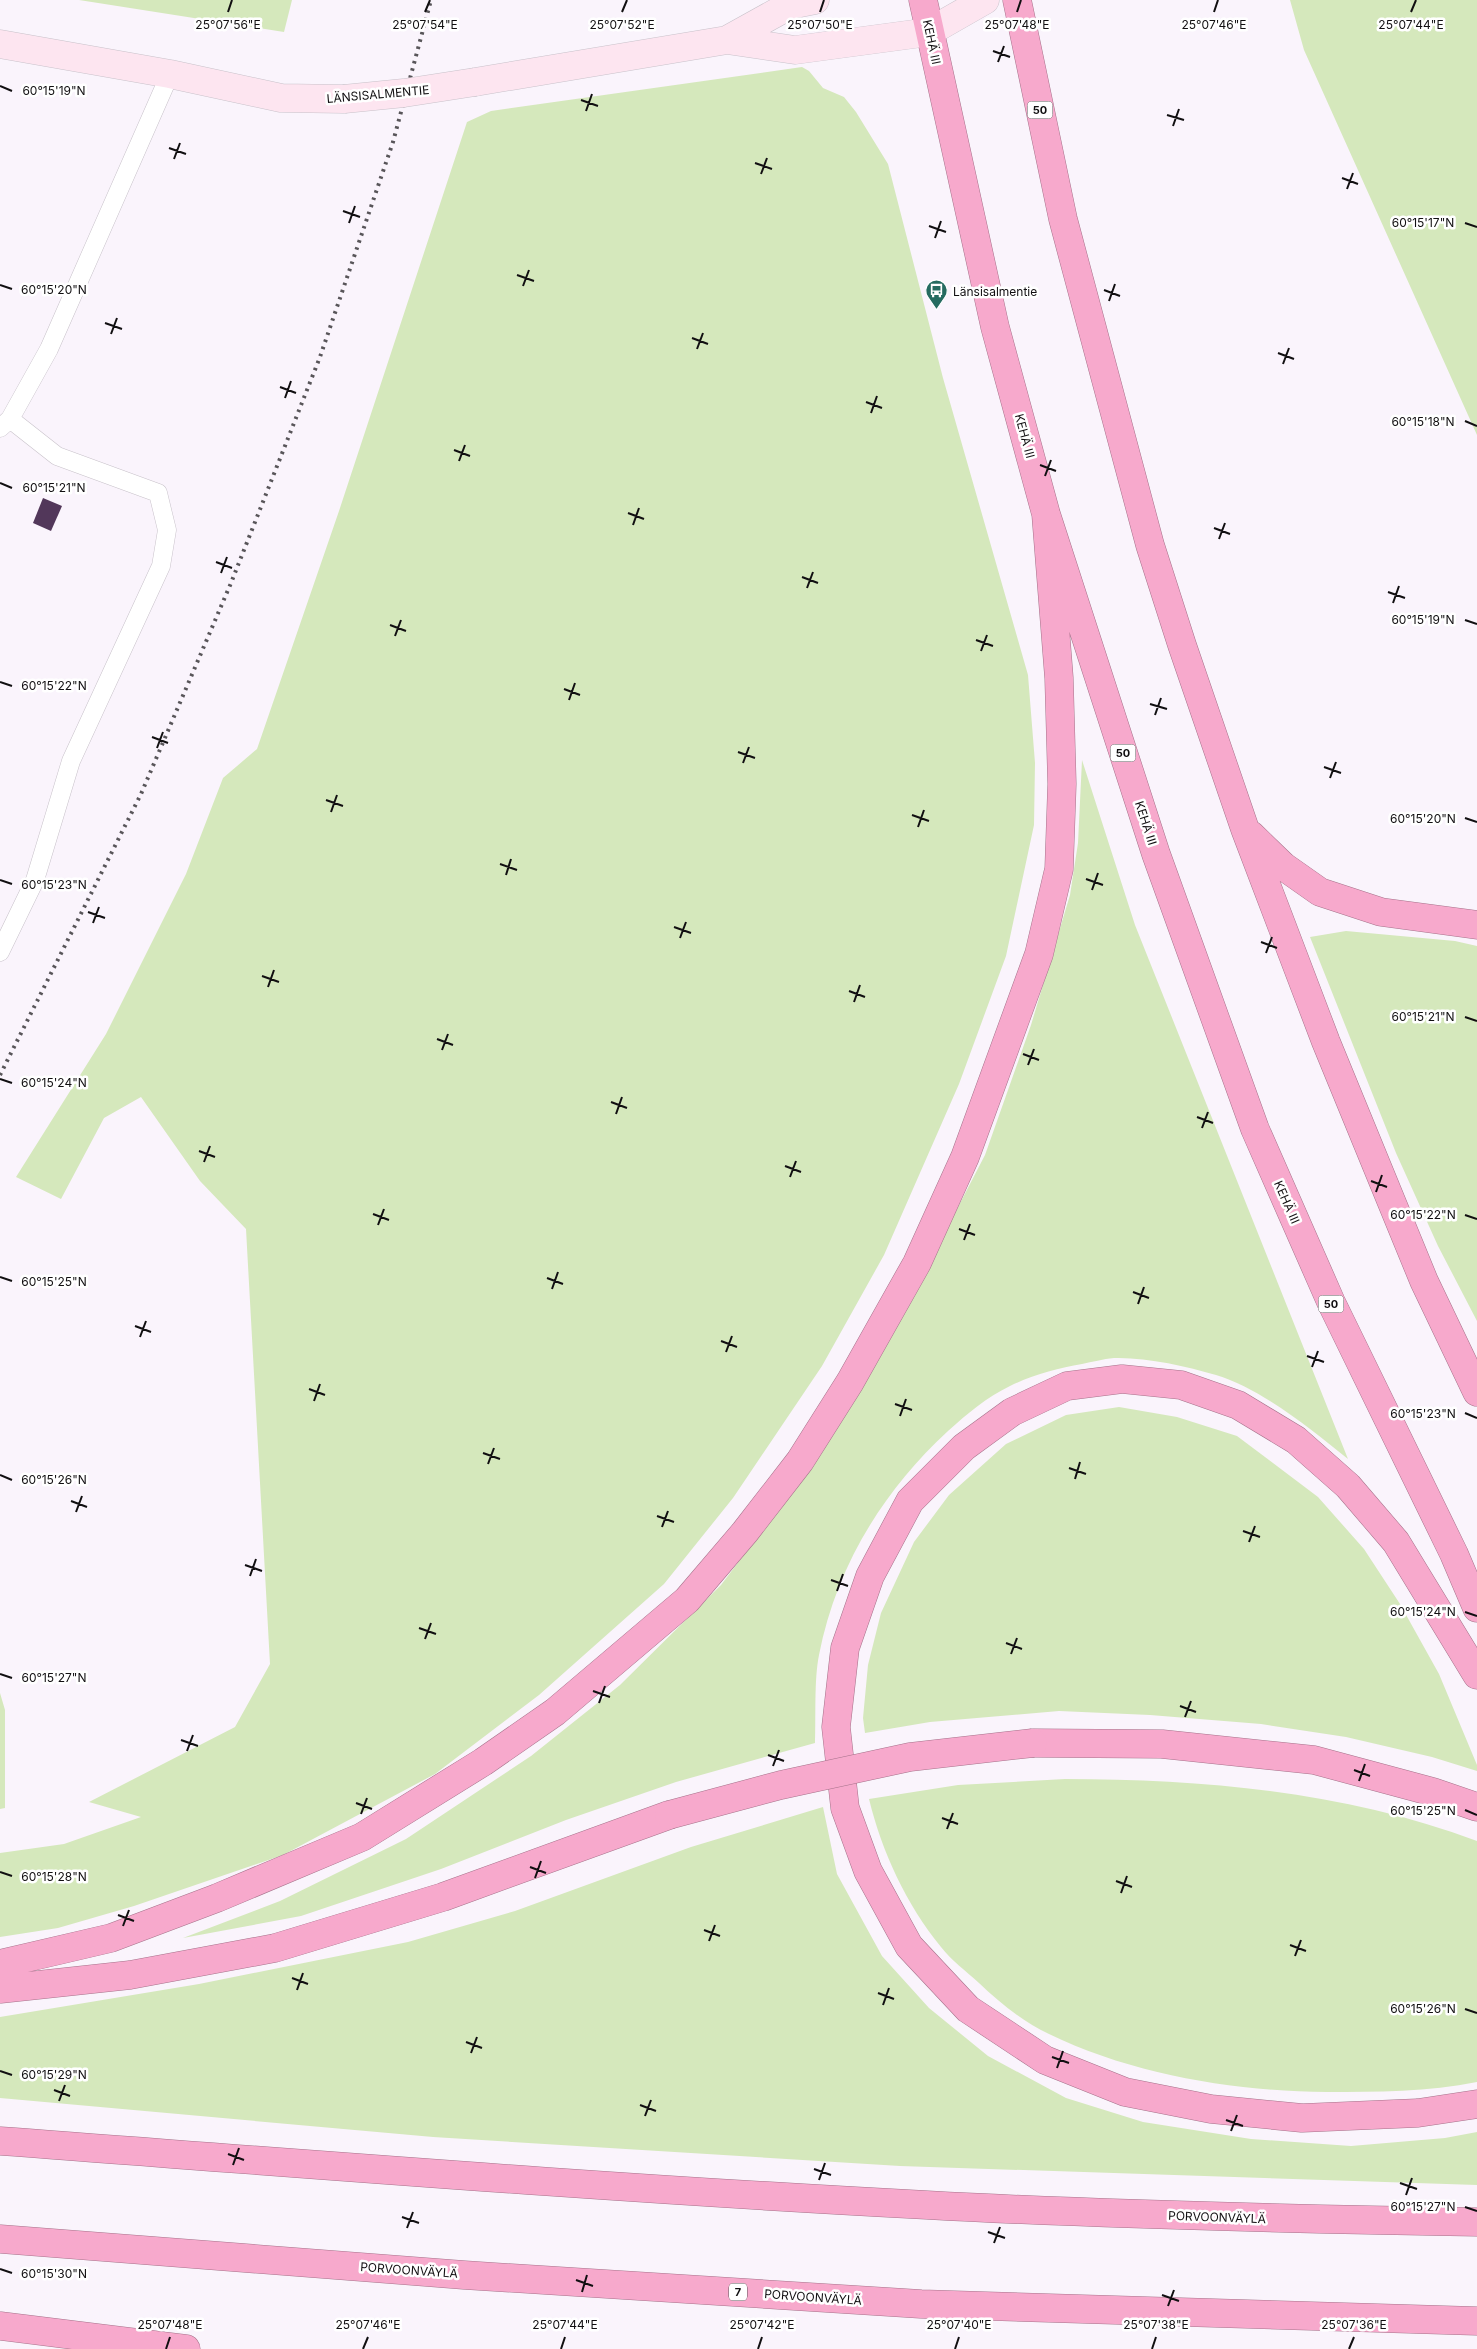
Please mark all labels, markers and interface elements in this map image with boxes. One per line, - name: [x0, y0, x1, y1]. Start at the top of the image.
- text: 25°07'56"E: [195, 17, 261, 32]
- text: 25°07'54"E: [392, 17, 458, 32]
- text: 25°07'52"E: [589, 17, 655, 32]
- text: 25°07'50"E: [787, 17, 853, 32]
- text: 25°07'48"E: [984, 17, 1050, 32]
- text: 25°07'46"E: [1181, 17, 1247, 32]
- text: 25°07'44"E: [1378, 17, 1444, 32]
- street label: KEHÄ III: [920, 18, 944, 66]
- street label: LÄNSISALMENTIE: [326, 82, 430, 106]
- text: 60°15'19"N: [22, 83, 86, 98]
- road number: 50: [1028, 102, 1052, 118]
- text: 60°15'17"N: [1392, 215, 1454, 230]
- bus stop icon: Länsisalmentie: [925, 279, 949, 310]
- text: 60°15'20"N: [21, 282, 87, 297]
- place label: Länsisalmentie: [953, 284, 1037, 299]
- street label: KEHÄ III: [1012, 412, 1038, 460]
- text: 60°15'18"N: [1391, 414, 1455, 429]
- text: 60°15'21"N: [22, 480, 86, 495]
- text: 60°15'19"N: [1391, 612, 1455, 627]
- text: 60°15'22"N: [21, 678, 87, 693]
- road number: 50: [1110, 744, 1136, 761]
- street label: KEHÄ III: [1132, 799, 1160, 847]
- text: 60°15'20"N: [1390, 811, 1456, 826]
- text: 60°15'23"N: [21, 877, 87, 892]
- text: 60°15'21"N: [1391, 1009, 1455, 1024]
- text: 60°15'24"N: [21, 1075, 87, 1090]
- street label: KEHÄ III: [1271, 1178, 1303, 1226]
- text: 60°15'22"N: [1390, 1207, 1456, 1222]
- text: 60°15'25"N: [21, 1274, 87, 1289]
- road number: 50: [1318, 1296, 1344, 1312]
- text: 60°15'23"N: [1390, 1406, 1456, 1421]
- text: 60°15'26"N: [21, 1472, 87, 1487]
- text: 60°15'24"N: [1390, 1604, 1456, 1619]
- text: 60°15'27"N: [22, 1670, 87, 1685]
- text: 60°15'25"N: [1390, 1803, 1456, 1818]
- text: 60°15'28"N: [21, 1869, 87, 1884]
- text: 60°15'26"N: [1390, 2001, 1456, 2016]
- text: 60°15'29"N: [21, 2067, 87, 2082]
- text: 60°15'27"N: [1391, 2199, 1456, 2214]
- street label: PORVOONVÄYLÄ: [1168, 2208, 1266, 2226]
- street label: PORVOONVÄYLÄ: [360, 2259, 458, 2281]
- text: 60°15'30"N: [21, 2266, 87, 2281]
- road number: 7: [729, 2284, 747, 2300]
- street label: PORVOONVÄYLÄ: [764, 2286, 862, 2308]
- text: 25°07'48"E: [137, 2317, 203, 2332]
- text: 25°07'46"E: [335, 2317, 401, 2332]
- text: 25°07'44"E: [532, 2317, 598, 2332]
- text: 25°07'42"E: [730, 2317, 794, 2332]
- text: 25°07'40"E: [926, 2317, 992, 2332]
- text: 25°07'38"E: [1123, 2317, 1189, 2332]
- text: 25°07'36"E: [1321, 2317, 1387, 2332]

